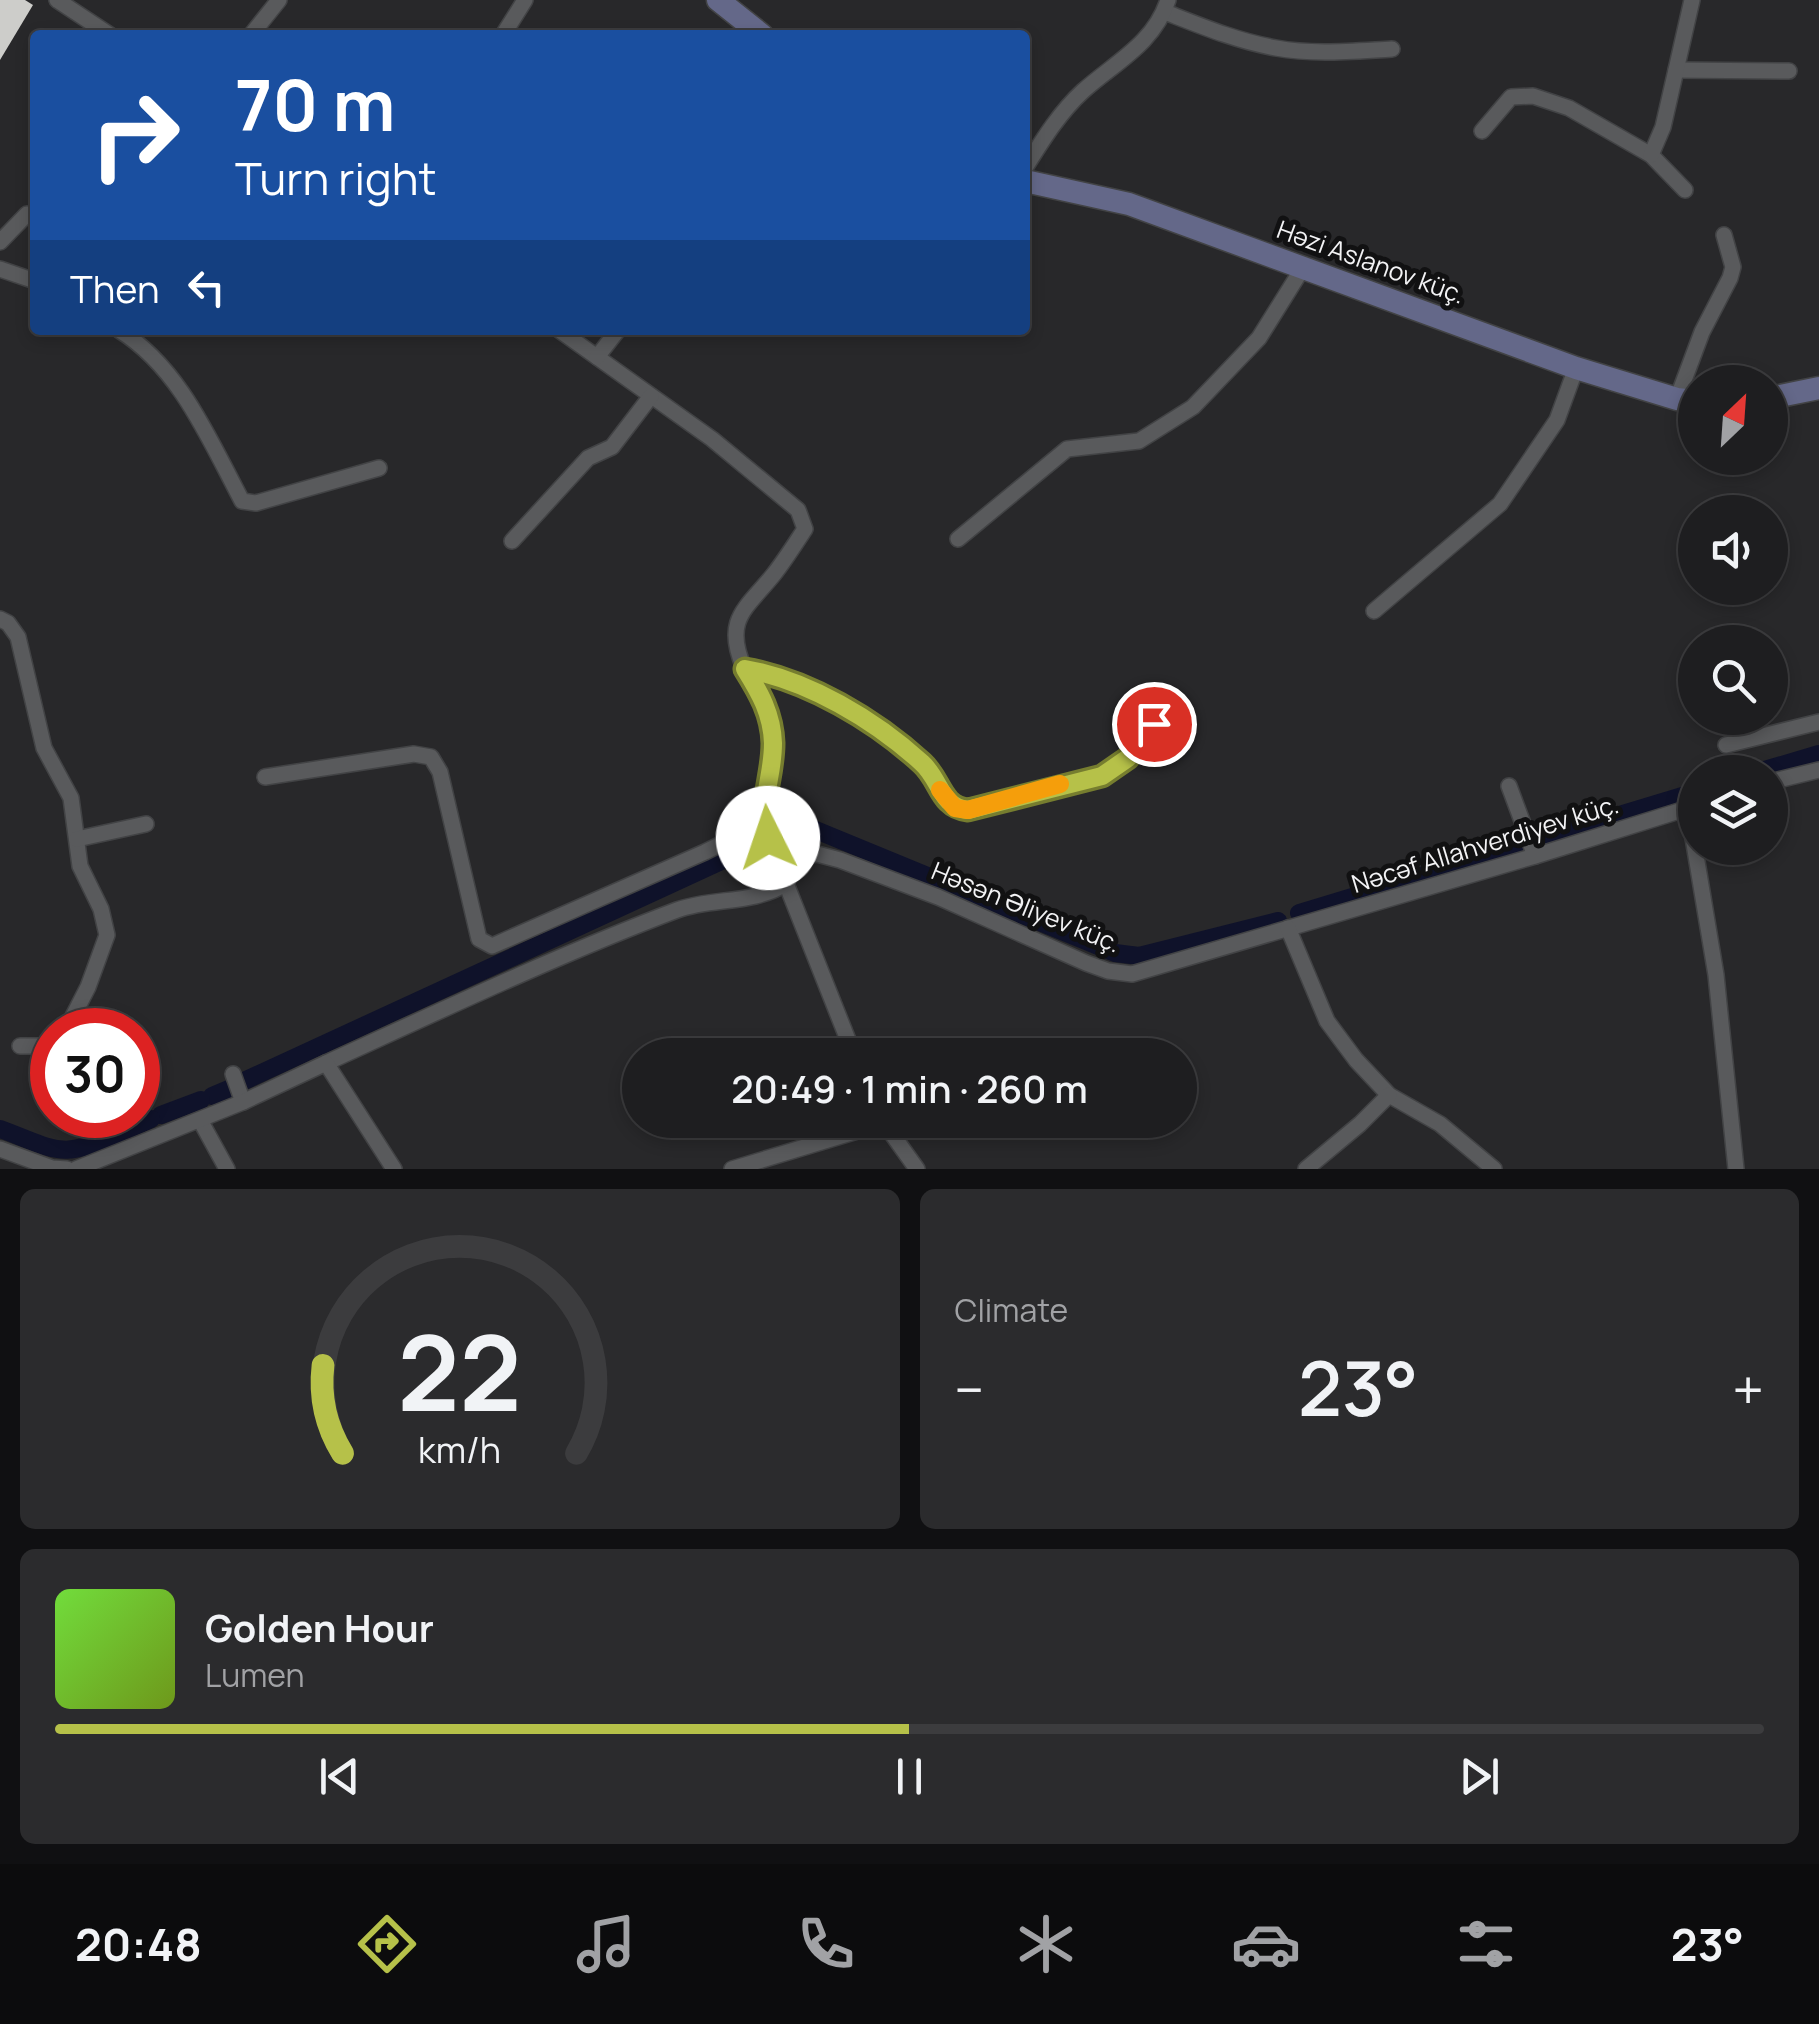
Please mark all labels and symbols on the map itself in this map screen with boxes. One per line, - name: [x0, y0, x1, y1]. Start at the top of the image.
- street label: Həzi Aslanov küç.: [1272, 211, 1470, 312]
- north arrow: [1678, 365, 1788, 475]
- pin: [1112, 682, 1197, 767]
- position arrow: [716, 786, 820, 890]
- street label: Nəcəf Allahverdiyev küç.: [1347, 786, 1623, 901]
- street label: Həsən Əliyev küç.: [926, 853, 1126, 960]
- speed limit sign: 30: [30, 1008, 160, 1138]

